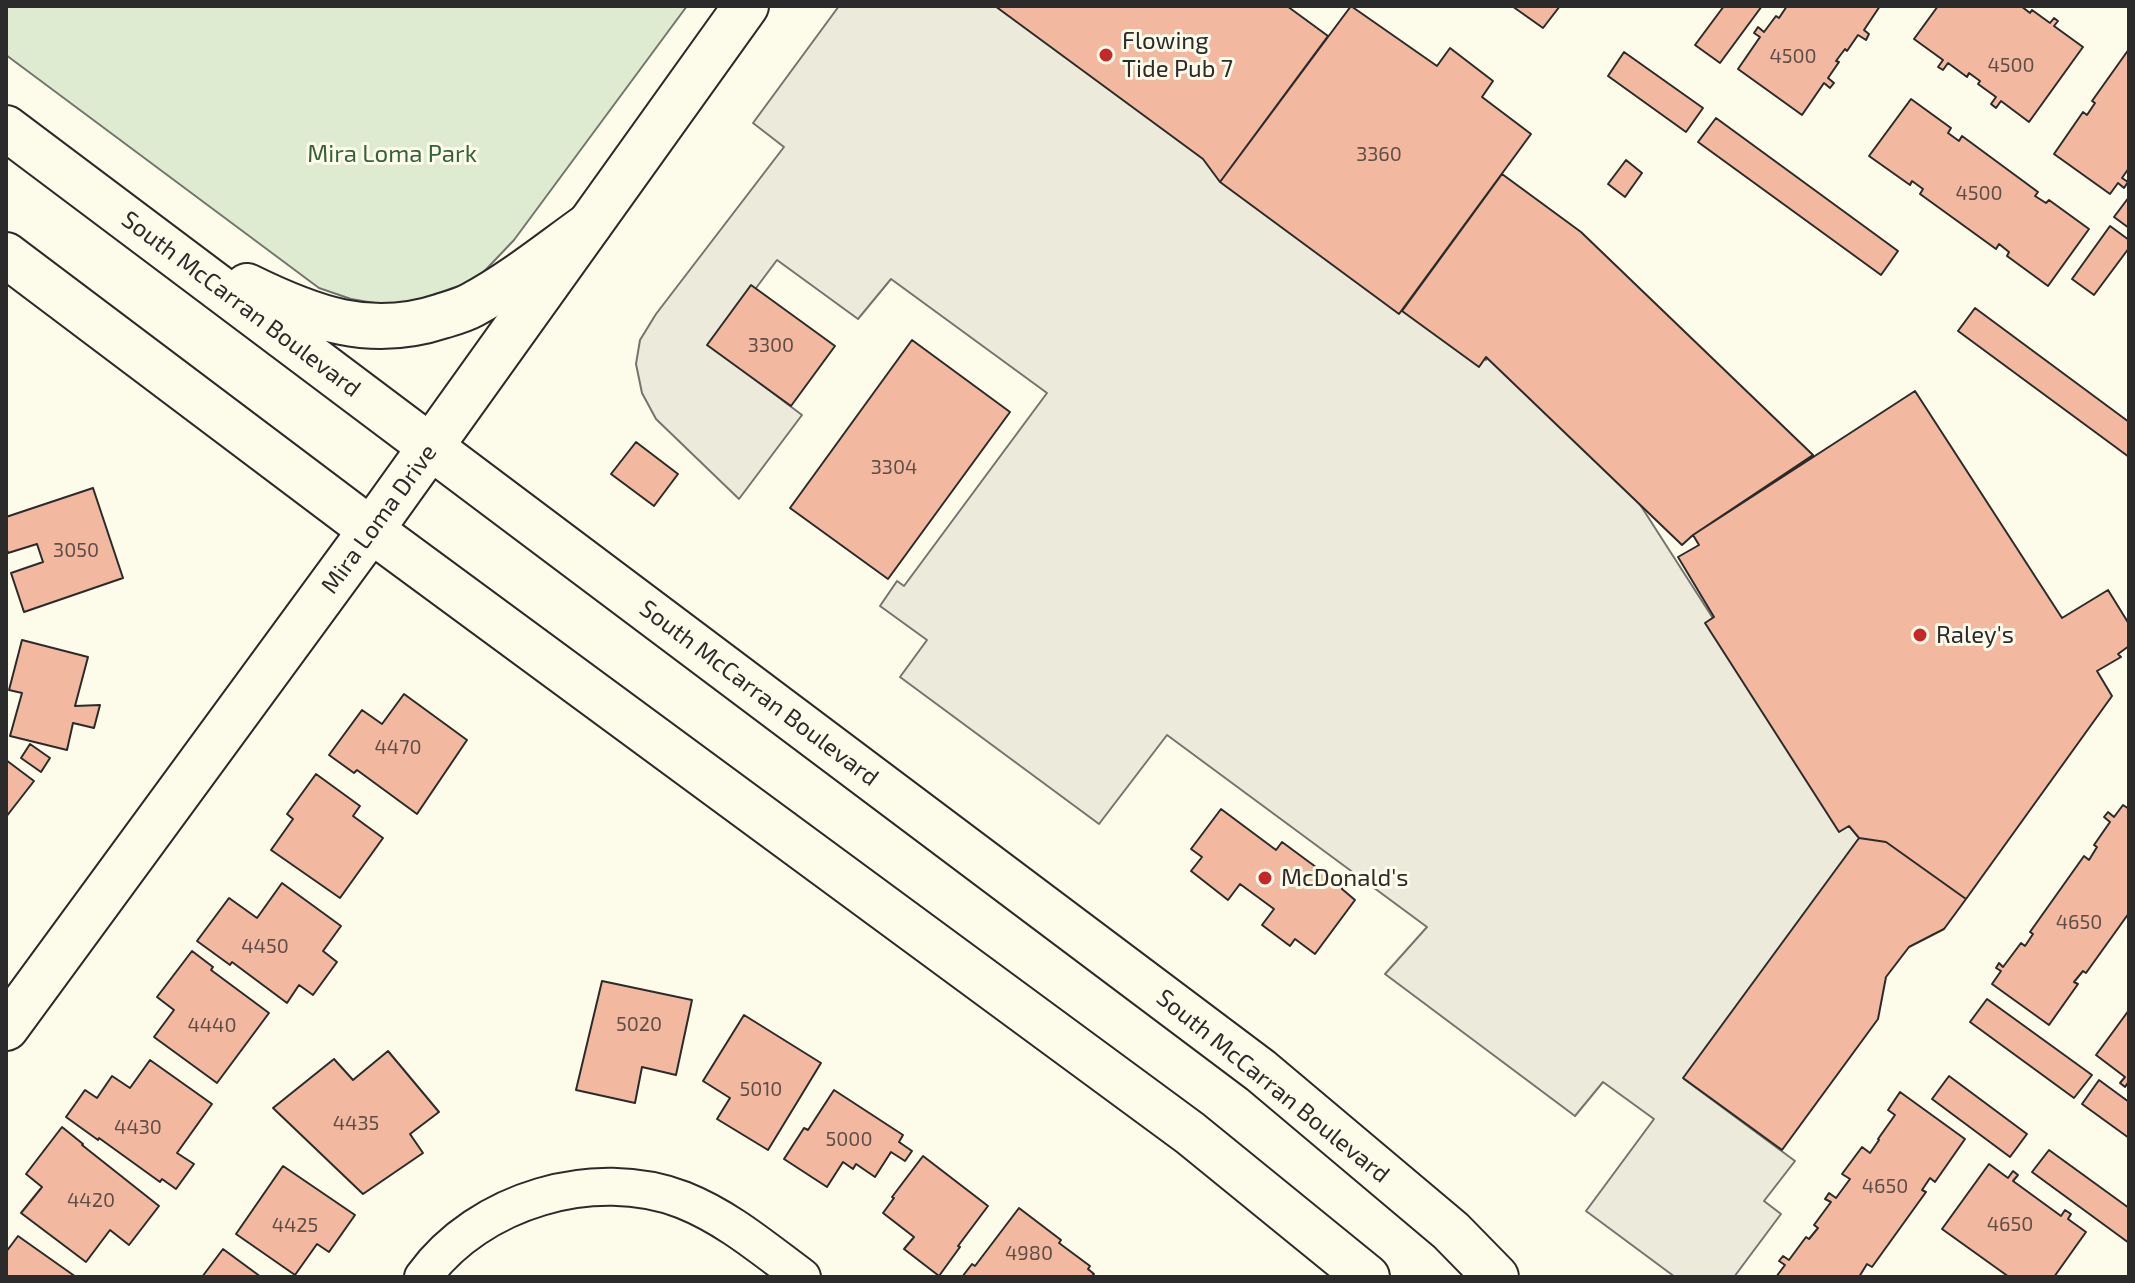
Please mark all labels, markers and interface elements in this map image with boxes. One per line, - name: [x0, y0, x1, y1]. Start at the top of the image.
- place label: Flowing Tide Pub 7: [1122, 27, 1233, 83]
- house number: 4500: [1769, 44, 1817, 68]
- marker: Flowing Tide Pub 7: [1097, 46, 1115, 64]
- house number: 4500: [1987, 53, 2035, 77]
- park label: Mira Loma Park: [307, 140, 477, 168]
- house number: 3360: [1356, 142, 1402, 166]
- house number: 4500: [1955, 181, 2003, 205]
- street label: South McCarran Boulevard: [116, 205, 366, 403]
- house number: 3300: [748, 333, 794, 357]
- street label: Mira Loma Drive: [315, 439, 443, 599]
- house number: 3304: [871, 455, 917, 479]
- house number: 3050: [53, 538, 99, 562]
- street label: South McCarran Boulevard: [634, 594, 884, 792]
- place label: Raley's: [1936, 621, 2014, 649]
- marker: Raley's: [1911, 626, 1929, 644]
- house number: 4470: [375, 735, 421, 759]
- place label: McDonald's: [1281, 864, 1409, 892]
- marker: McDonald's: [1256, 869, 1274, 887]
- house number: 4650: [2056, 910, 2102, 934]
- house number: 4450: [241, 934, 289, 958]
- street label: South McCarran Boulevard: [1151, 983, 1395, 1189]
- house number: 5020: [616, 1012, 662, 1036]
- house number: 4440: [188, 1013, 236, 1037]
- house number: 5010: [740, 1077, 782, 1101]
- house number: 4435: [333, 1111, 379, 1135]
- house number: 4430: [114, 1115, 162, 1139]
- house number: 5000: [826, 1127, 872, 1151]
- house number: 4650: [1862, 1174, 1908, 1198]
- house number: 4420: [67, 1188, 115, 1212]
- house number: 4650: [1987, 1212, 2033, 1236]
- house number: 4425: [272, 1213, 318, 1237]
- house number: 4980: [1005, 1241, 1053, 1265]

